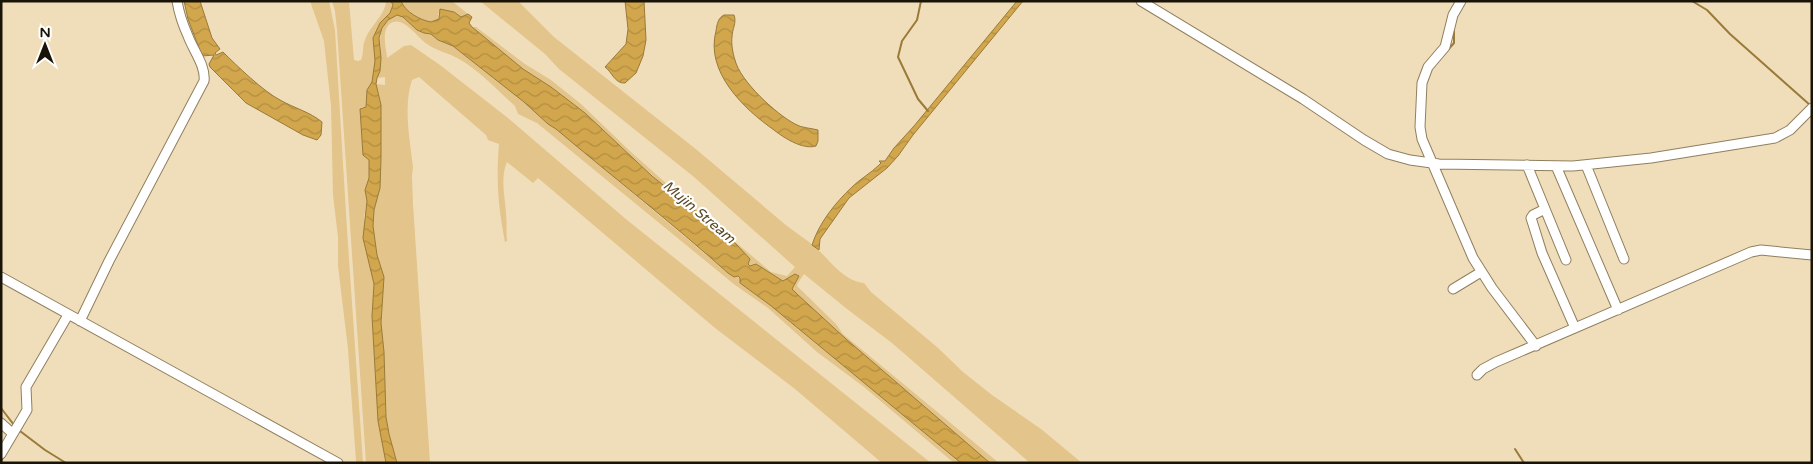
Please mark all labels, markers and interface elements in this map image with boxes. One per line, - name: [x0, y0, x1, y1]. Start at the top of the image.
- north arrow: [20, 20, 70, 70]
- text: N: [39, 24, 51, 41]
- water label: Mujin Stream: [660, 177, 739, 248]

